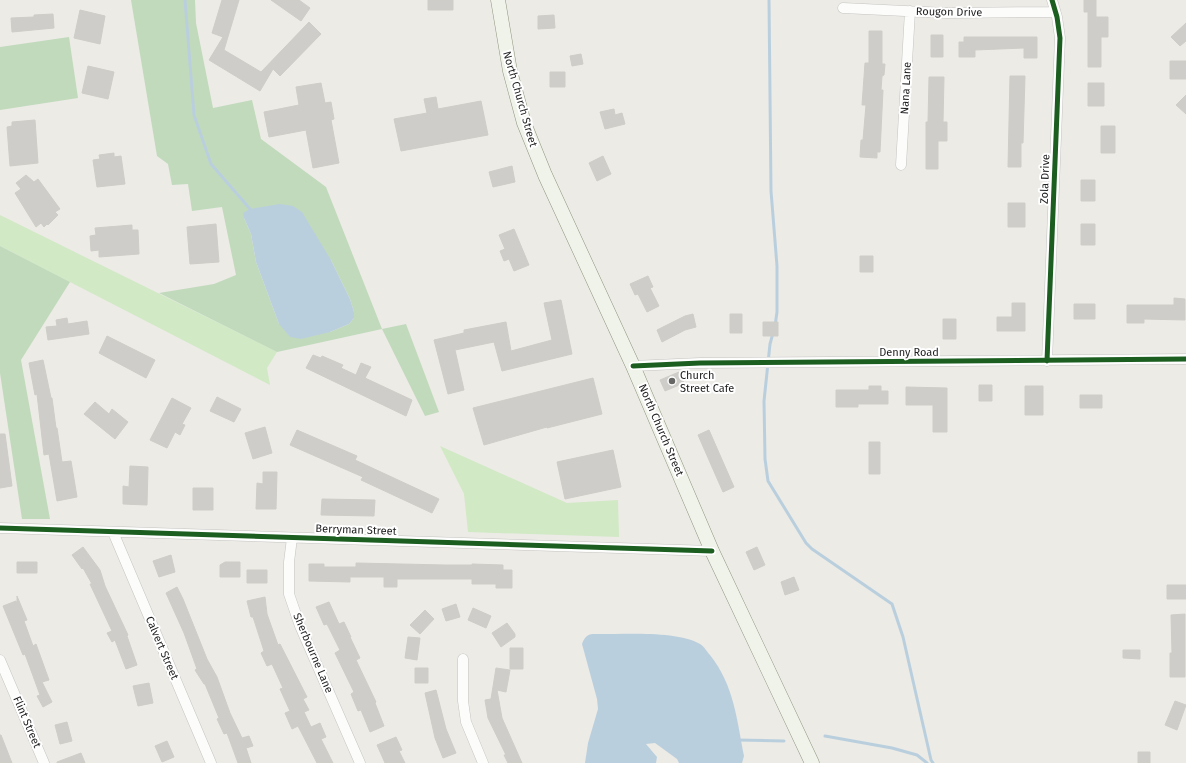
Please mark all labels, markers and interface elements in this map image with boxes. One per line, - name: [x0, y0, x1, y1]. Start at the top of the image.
- street label: Rougon Drive: [916, 5, 982, 19]
- street label: North Church Street: [500, 50, 540, 148]
- street label: Nana Lane: [898, 61, 914, 115]
- street label: Zola Drive: [1038, 154, 1052, 204]
- street label: Denny Road: [879, 346, 939, 359]
- place label: Church Street Cafe: [680, 369, 734, 395]
- marker: Church Street Cafe: [667, 376, 677, 386]
- street label: North Church Street: [636, 382, 686, 478]
- street label: Berryman Street: [315, 522, 397, 538]
- street label: Sherbourne Lane: [290, 611, 336, 695]
- street label: Calvert Street: [143, 614, 181, 682]
- street label: Flint Street: [10, 694, 44, 750]

